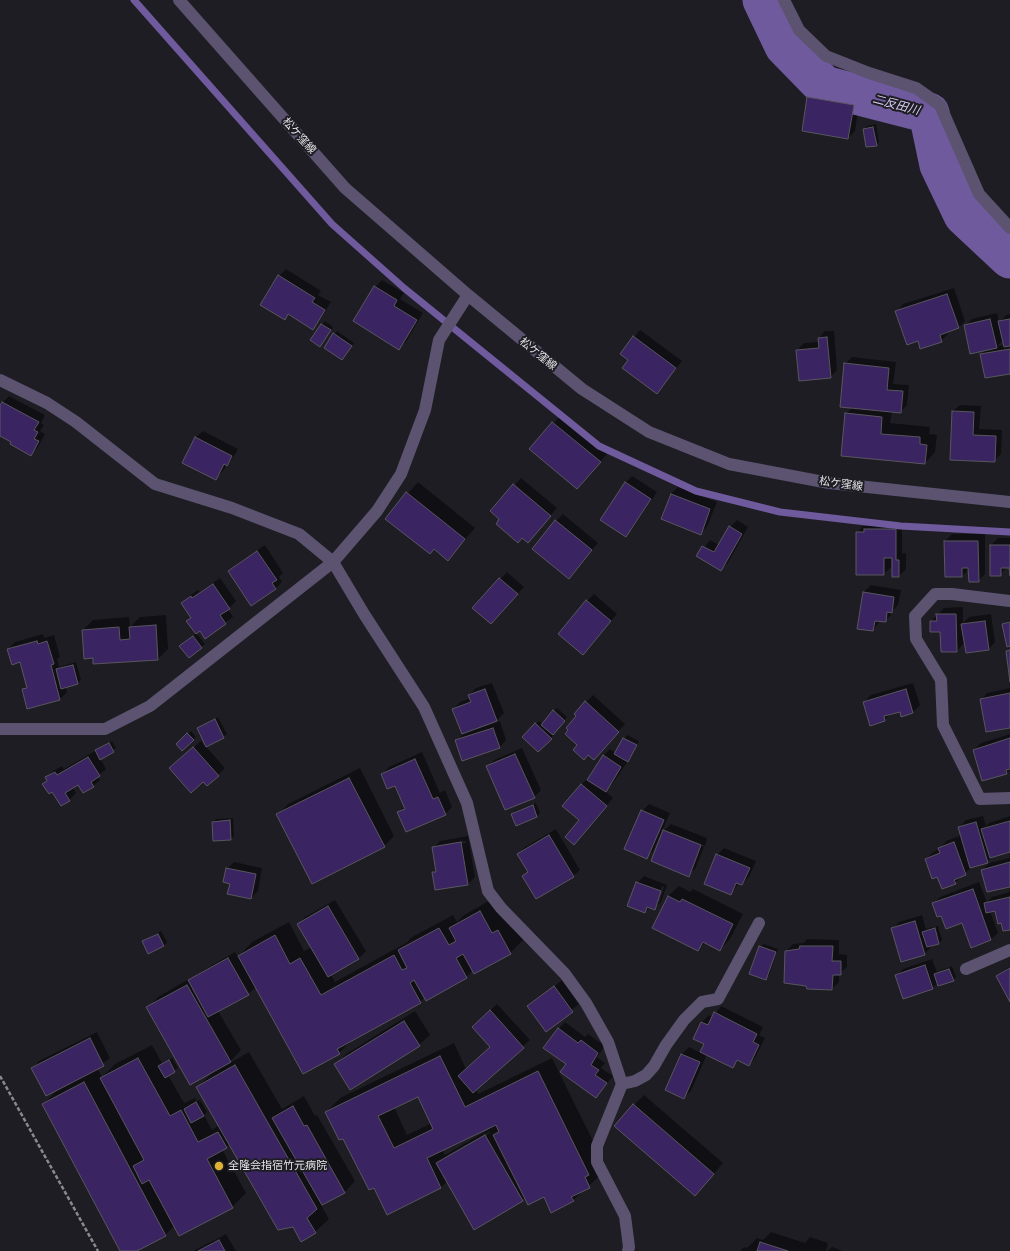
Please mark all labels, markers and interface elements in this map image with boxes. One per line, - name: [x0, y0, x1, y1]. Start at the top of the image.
- water label: 二反田川: [871, 92, 921, 118]
- street label: 松ケ窪線: [279, 115, 319, 157]
- street label: 松ケ窪線: [517, 335, 559, 373]
- street label: 松ケ窪線: [818, 474, 864, 494]
- place label: 全隆会指宿竹元病院: [228, 1159, 327, 1173]
- marker: 全隆会指宿竹元病院: [213, 1160, 225, 1172]

